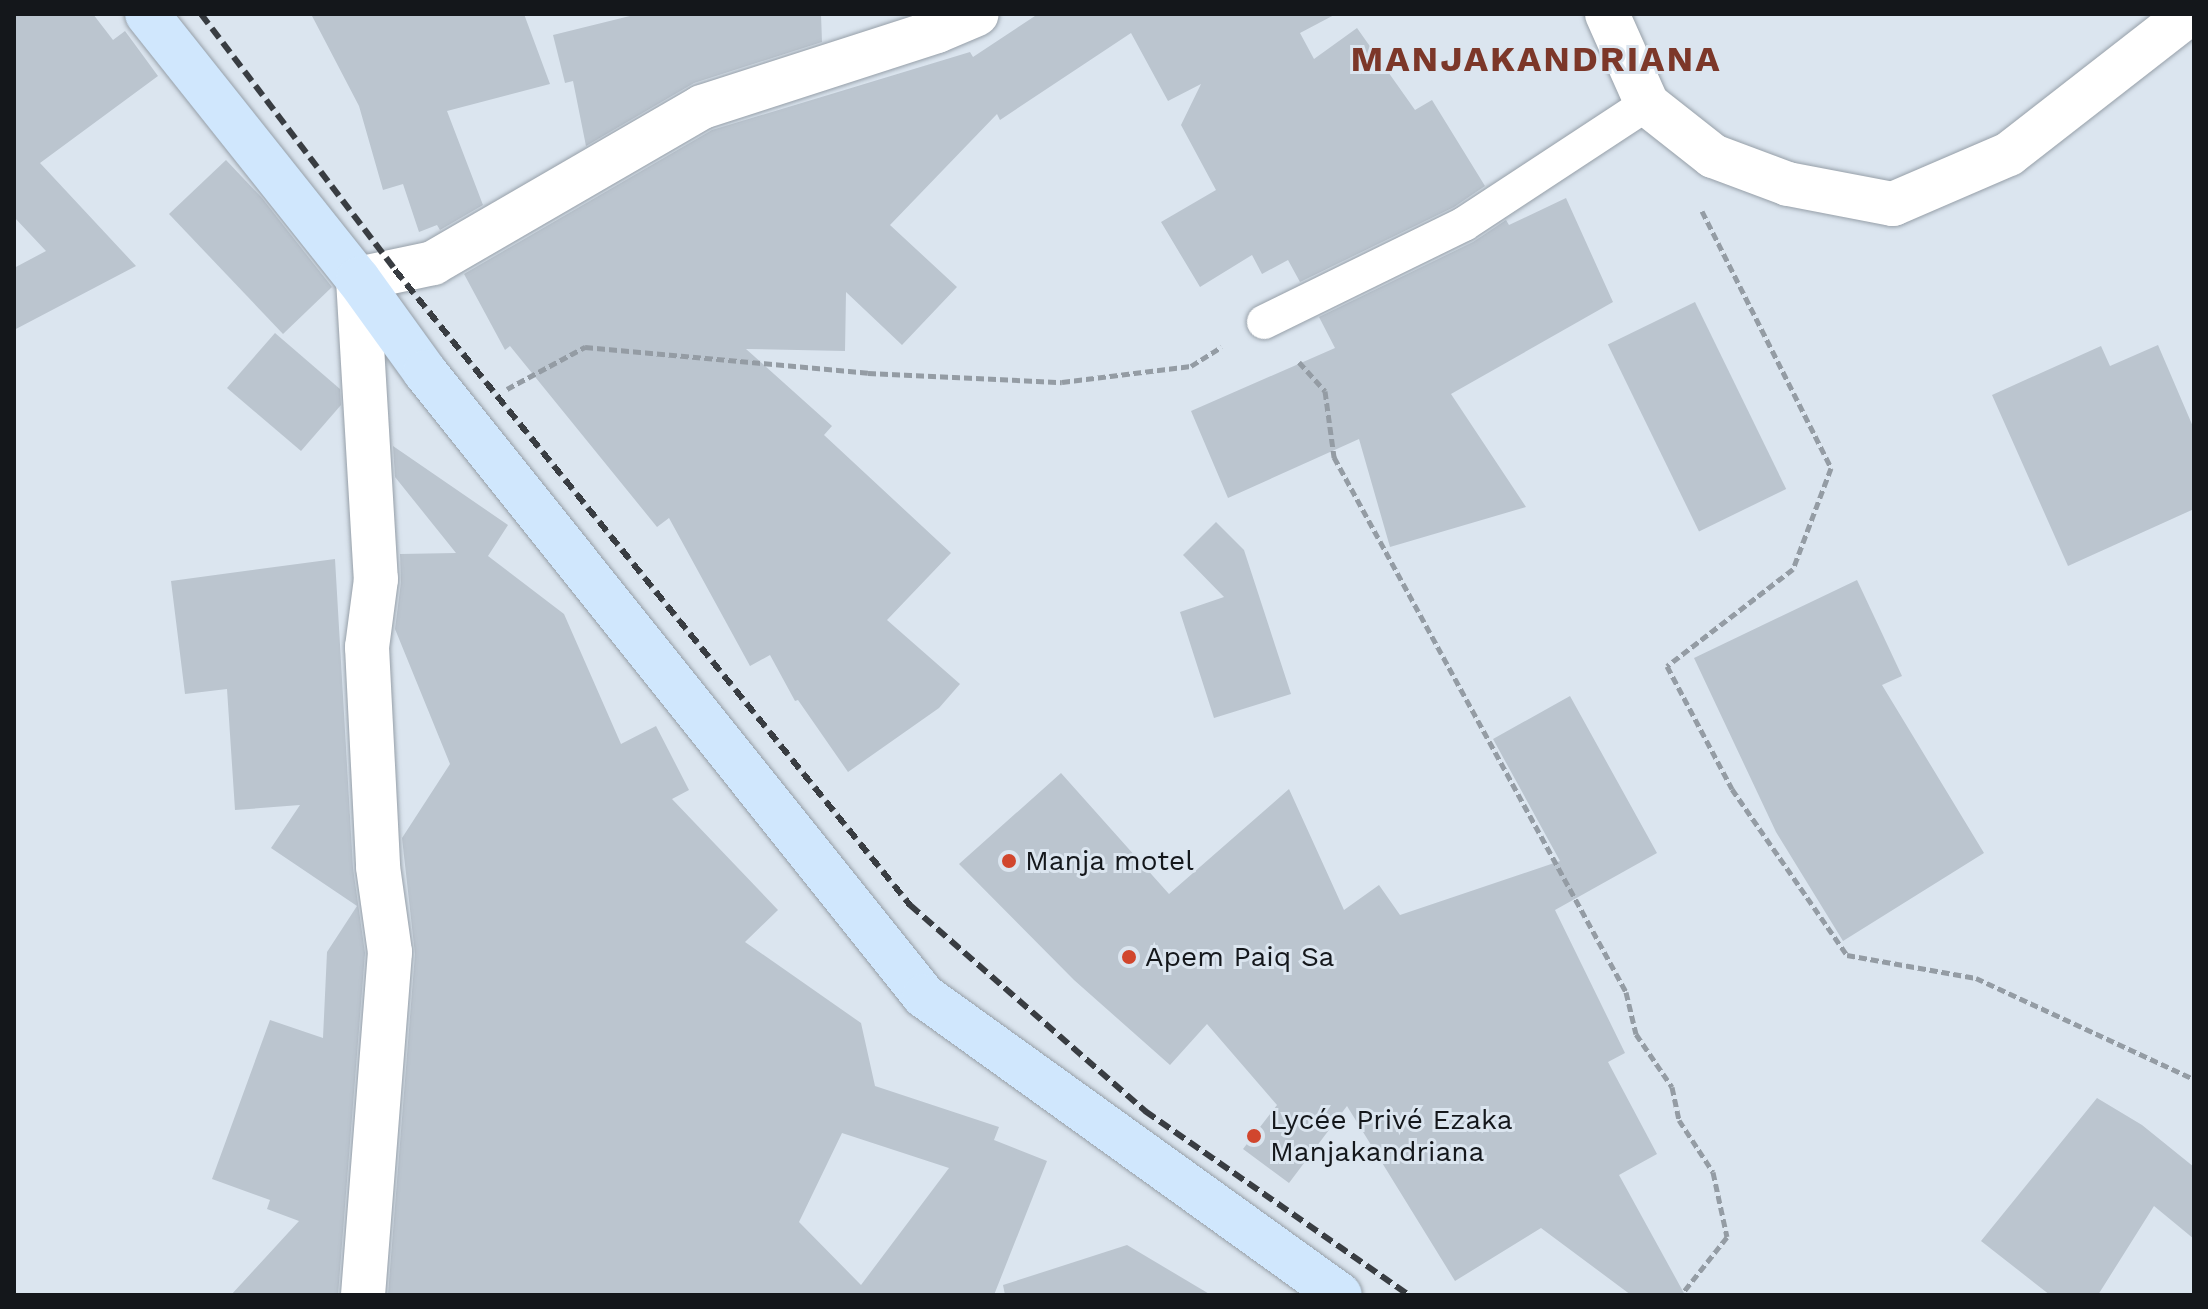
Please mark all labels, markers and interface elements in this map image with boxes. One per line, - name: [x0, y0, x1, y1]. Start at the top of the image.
- district label: MANJAKANDRIANA: [1350, 38, 1722, 82]
- place label: Manja motel: [1025, 844, 1194, 878]
- marker: Manja motel: [1000, 852, 1018, 870]
- place label: Apem Paiq Sa: [1145, 940, 1334, 974]
- marker: Apem Paiq Sa: [1120, 948, 1138, 966]
- place label: Lycée Privé Ezaka Manjakandriana: [1270, 1103, 1513, 1169]
- marker: Lycée Privé Ezaka Manjakandriana: [1245, 1127, 1263, 1145]

